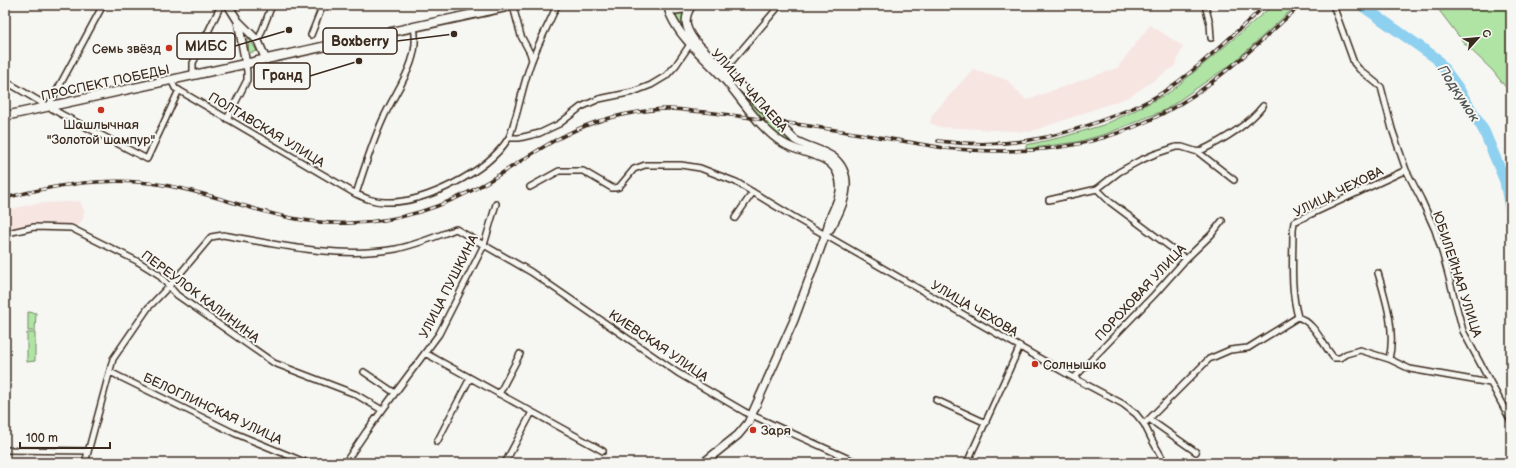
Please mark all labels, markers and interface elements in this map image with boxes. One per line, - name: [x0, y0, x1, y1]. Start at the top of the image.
- north arrow: [1458, 18, 1498, 58]
- text: С: [1479, 27, 1494, 40]
- callout: Boxberry: [323, 28, 397, 54]
- callout: МИБС: [177, 33, 235, 59]
- text: Boxberry: [331, 33, 390, 50]
- text: МИБС: [185, 38, 227, 55]
- place label: Семь звёзд: [92, 41, 161, 57]
- marker: Семь звёзд: [164, 43, 174, 53]
- street label: УЛИЦА ЧАПАЕВА: [708, 46, 791, 136]
- street label: ПРОСПЕКТ ПОБЕДЫ: [39, 62, 171, 104]
- water label: Подкумок: [1434, 62, 1483, 125]
- callout: Гранд: [254, 63, 310, 89]
- text: Гранд: [262, 67, 303, 84]
- street label: ПОЛТАВСКАЯ УЛИЦА: [206, 89, 328, 171]
- marker: Шашлычная "Золотой шампур": [96, 105, 106, 115]
- place label: Шашлычная "Золотой шампур": [47, 117, 155, 148]
- street label: УЛИЦА ЧЕХОВА: [1291, 163, 1386, 221]
- street label: ЮБИЛЕЙНАЯ УЛИЦА: [1429, 209, 1485, 340]
- street label: УЛИЦА ПУШКИНА: [416, 232, 482, 341]
- street label: ПОРОХОВАЯ УЛИЦА: [1092, 241, 1190, 344]
- street label: ПЕРЕУЛОК КАЛИНИНА: [138, 247, 263, 347]
- street label: УЛИЦА ЧЕХОВА: [928, 277, 1021, 340]
- street label: КИЕВСКАЯ УЛИЦА: [606, 307, 711, 385]
- place label: Солнышко: [1043, 357, 1106, 373]
- marker: Солнышко: [1030, 359, 1040, 369]
- street label: БЕЛОГЛИНСКАЯ УЛИЦА: [140, 370, 285, 448]
- place label: Заря: [761, 423, 791, 439]
- scale bar: [20, 424, 110, 450]
- marker: Заря: [748, 425, 758, 435]
- text: 100 m: [26, 431, 58, 446]

